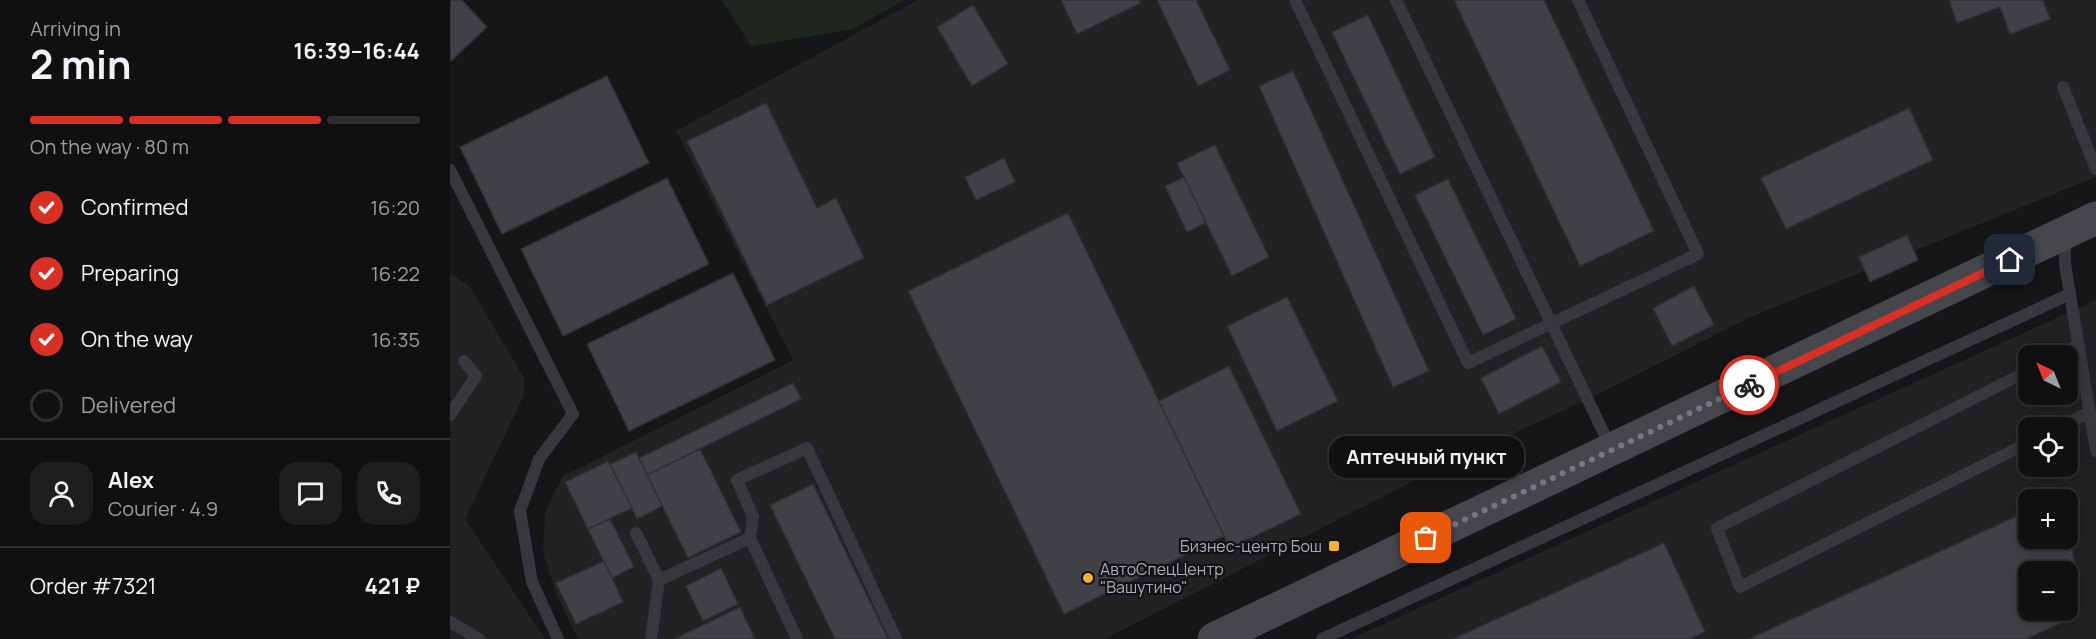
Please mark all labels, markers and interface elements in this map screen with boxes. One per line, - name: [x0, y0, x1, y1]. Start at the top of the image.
- text: Arriving in: [30, 15, 121, 42]
- text: 16:39–16:44: [294, 36, 420, 66]
- text: 2 min: [30, 37, 131, 91]
- text: On the way · 80 m: [30, 133, 189, 160]
- icon: check: [30, 191, 63, 224]
- text: Confirmed: [81, 192, 189, 222]
- text: 16:20: [370, 194, 420, 221]
- pin: [1984, 234, 2035, 285]
- icon: home: [1993, 243, 2026, 276]
- icon: check: [30, 257, 63, 290]
- text: Preparing: [81, 258, 179, 288]
- text: 16:22: [371, 260, 420, 287]
- icon: check: [30, 323, 63, 356]
- text: On the way: [81, 324, 193, 354]
- text: 16:35: [371, 326, 420, 353]
- north arrow: [2018, 345, 2078, 405]
- map controls: [2018, 345, 2078, 621]
- courier: [1719, 355, 1779, 415]
- icon: bike: [1733, 369, 1766, 402]
- text: Delivered: [81, 390, 176, 420]
- button: locate: [2018, 417, 2078, 477]
- callout: Аптечный пункт: [1328, 436, 1524, 478]
- text: Аптечный пункт: [1346, 443, 1507, 470]
- button: person: [30, 462, 93, 525]
- button: chat: [279, 462, 342, 525]
- button: phone: [357, 462, 420, 525]
- text: Alex: [108, 465, 154, 495]
- button: +: [2018, 489, 2078, 549]
- text: Courier · 4.9: [108, 495, 218, 522]
- pin: [1400, 512, 1451, 563]
- icon: bag: [1409, 521, 1442, 554]
- place label: Бизнес-центр Бош: [1180, 535, 1322, 557]
- marker: Бизнес-центр Бош: [1327, 539, 1341, 553]
- place label: АвтоСпецЦентр "Вашутино": [1100, 558, 1224, 598]
- button: −: [2018, 561, 2078, 621]
- text: Order #7321: [30, 571, 156, 601]
- text: 421 ₽: [364, 571, 420, 601]
- marker: АвтоСпецЦентр "Вашутино": [1081, 571, 1095, 585]

